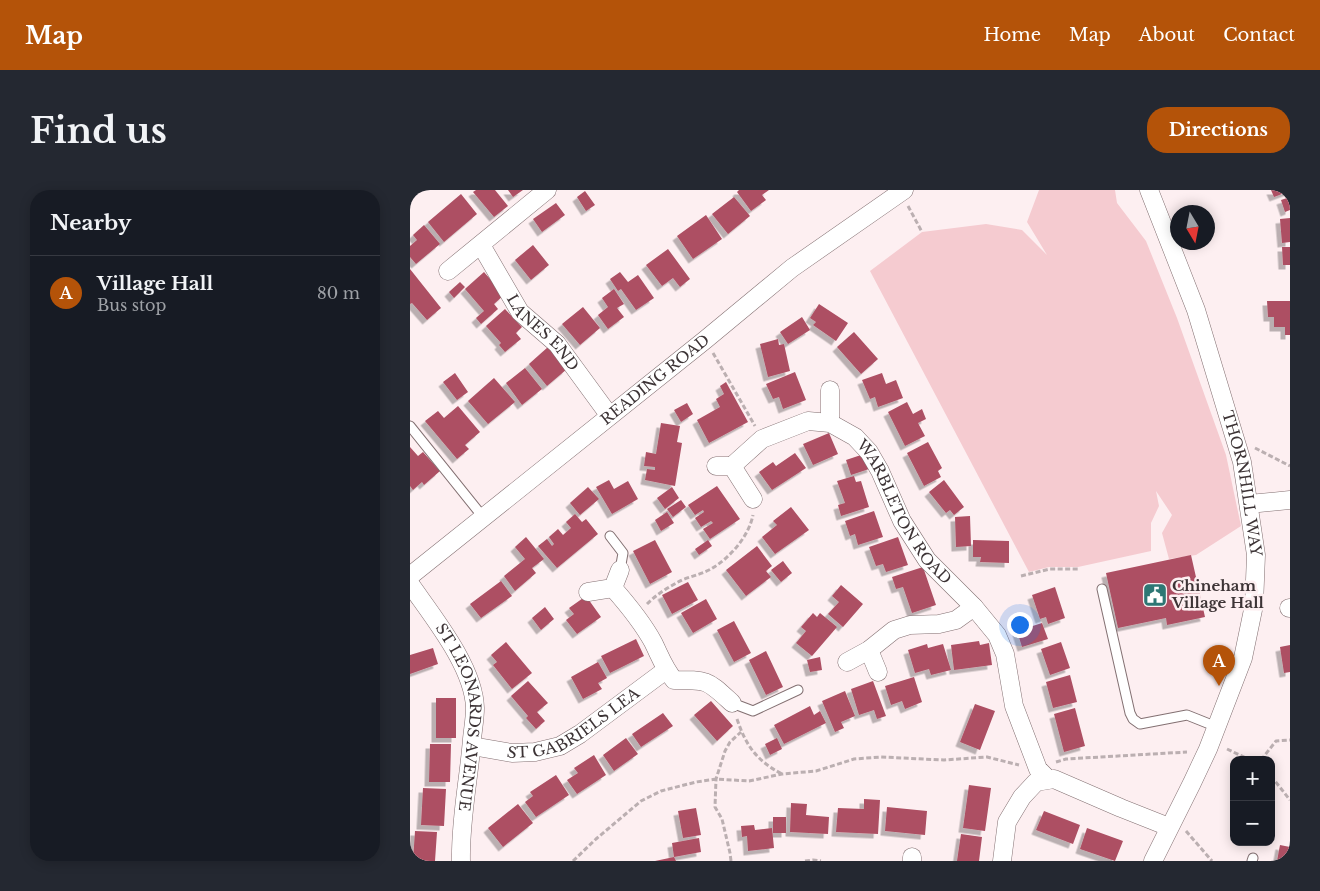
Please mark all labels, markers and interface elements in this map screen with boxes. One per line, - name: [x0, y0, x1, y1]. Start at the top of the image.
- text: Map: [25, 21, 83, 50]
- text: Home: [983, 24, 1041, 46]
- text: Map: [1069, 24, 1111, 46]
- text: About: [1139, 24, 1195, 46]
- text: Contact: [1223, 24, 1295, 46]
- button: Directions: [1147, 107, 1290, 153]
- text: Find us: [30, 109, 167, 152]
- north arrow: [1170, 205, 1215, 250]
- text: Nearby: [50, 210, 131, 236]
- text: Village Hall: [97, 272, 213, 295]
- text: A: [60, 283, 72, 303]
- text: 80 m: [317, 283, 360, 303]
- street label: LANES END: [503, 291, 583, 374]
- text: Bus stop: [97, 295, 166, 315]
- street label: READING ROAD: [597, 330, 713, 429]
- street label: THORNHILL WAY: [1218, 408, 1266, 559]
- street label: WARBLETON ROAD: [852, 435, 956, 588]
- place label: Chineham Village Hall: [1171, 576, 1264, 612]
- public building icon: Chineham Village Hall: [1142, 582, 1168, 608]
- your location: [1007, 612, 1033, 638]
- street label: ST LEONARDS AVENUE: [432, 620, 485, 812]
- pin: A: [1203, 645, 1235, 686]
- street label: ST GABRIELS LEA: [506, 683, 643, 763]
- map controls: [1230, 756, 1275, 846]
- button: +: [1230, 756, 1275, 801]
- button: −: [1230, 801, 1275, 846]

